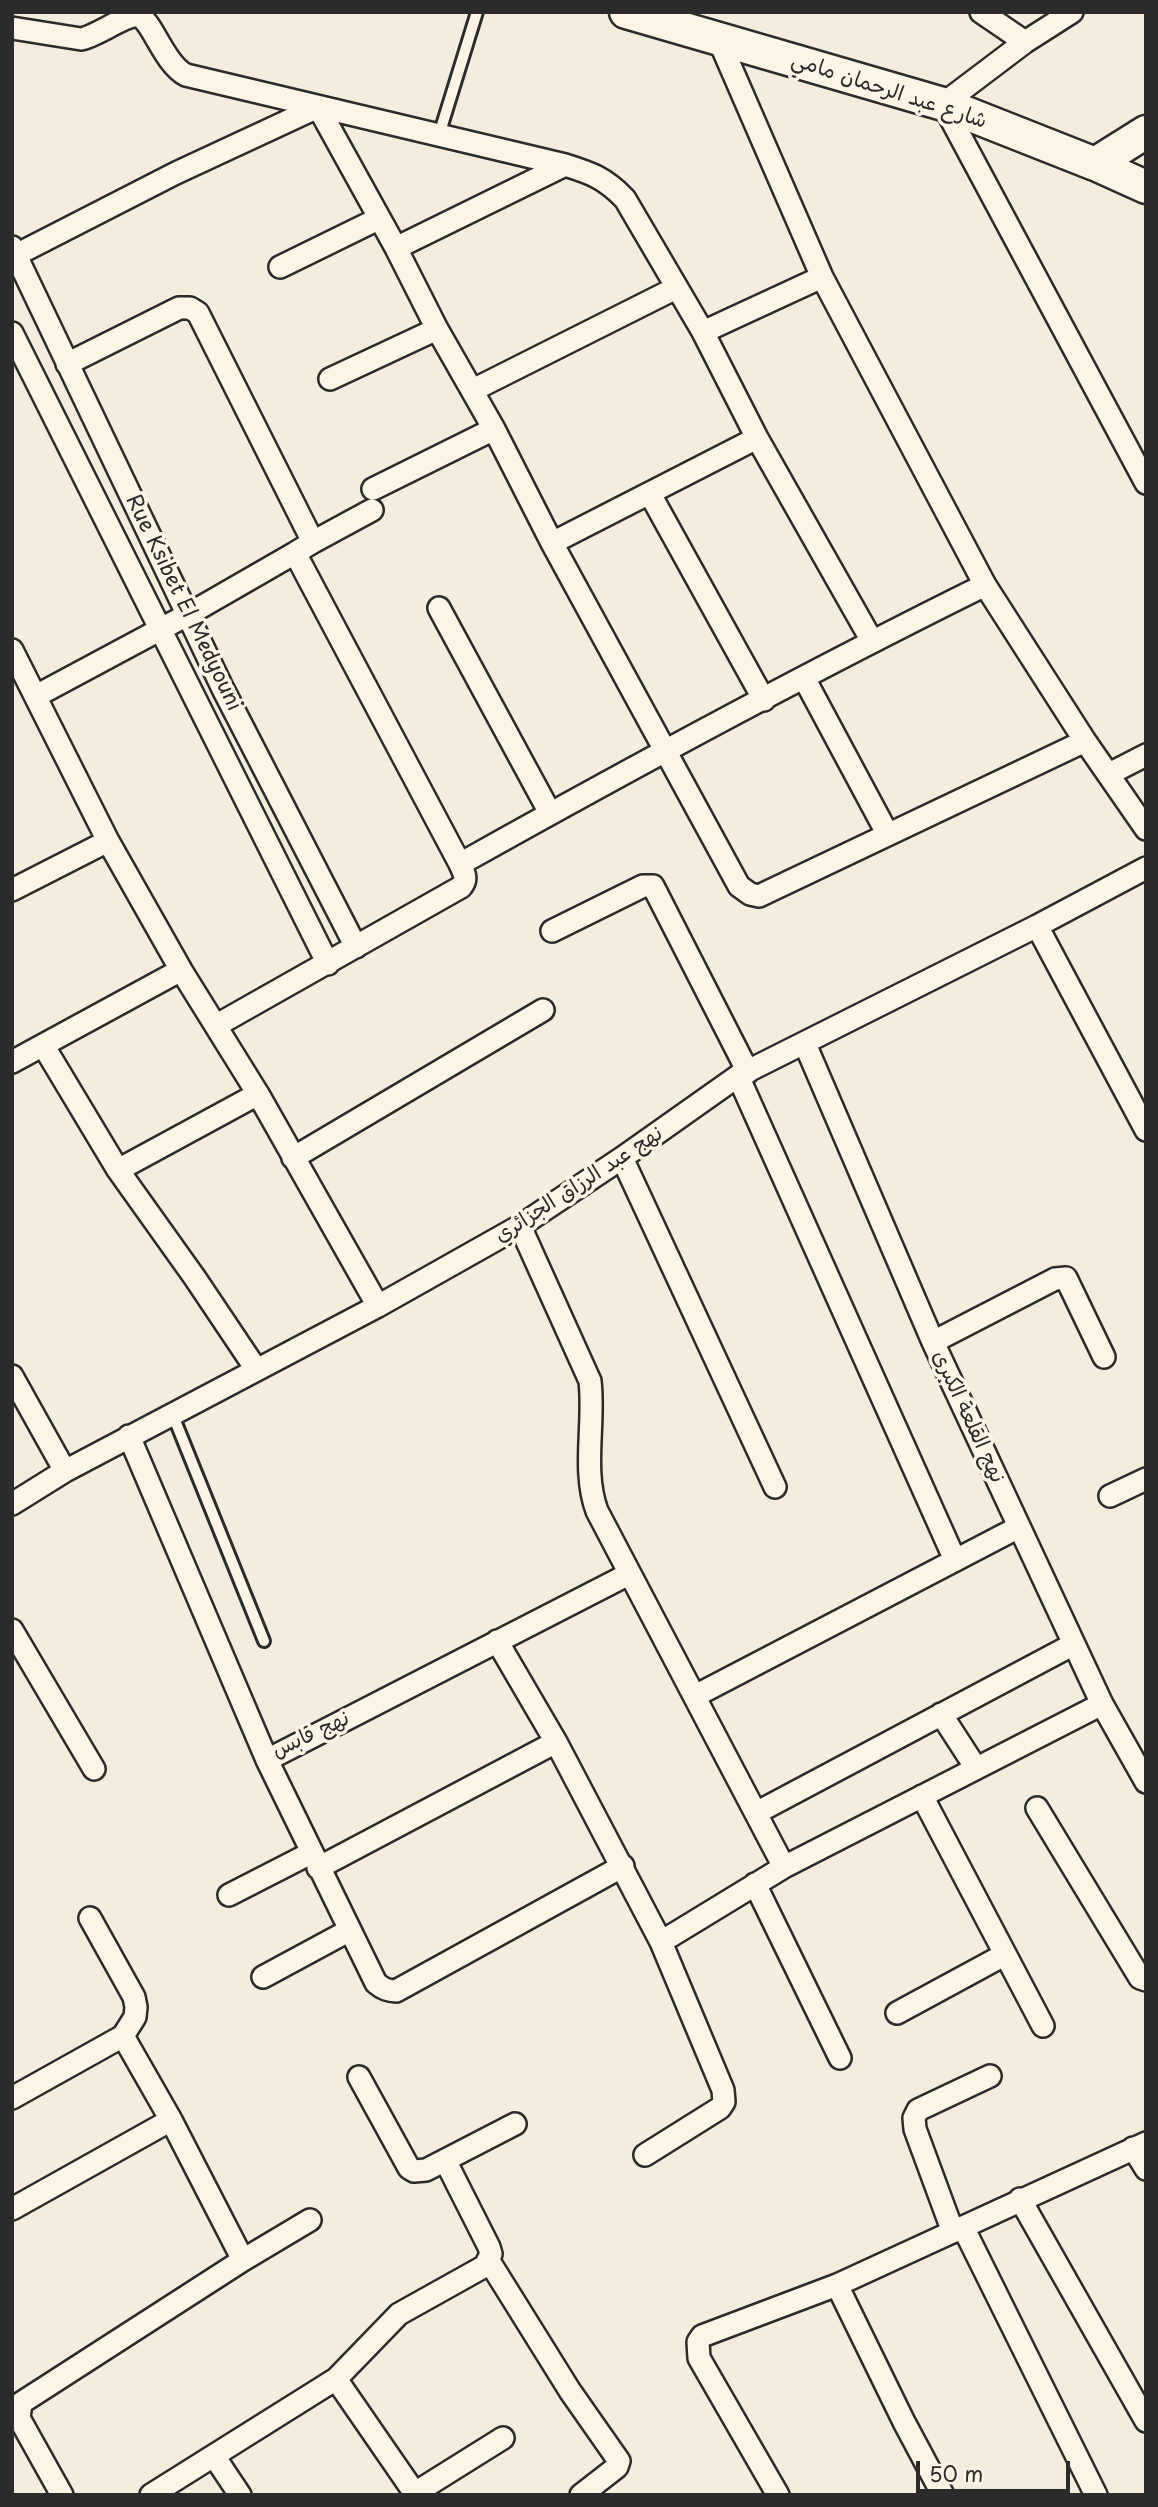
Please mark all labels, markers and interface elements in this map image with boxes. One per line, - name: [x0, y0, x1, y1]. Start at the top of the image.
- street label: شارع عبد الرحمان مامي: [788, 48, 990, 134]
- street label: Rue Ksibet El Medyouni: [120, 491, 246, 715]
- street label: نهج عبد الرزاق الجزائري: [490, 1121, 668, 1249]
- street label: نهج القلعة الكبرى: [926, 1347, 1010, 1487]
- street label: نهج قابس: [268, 1706, 354, 1764]
- scale bar: [920, 2448, 1074, 2492]
- text: 50 m: [929, 2457, 983, 2489]

